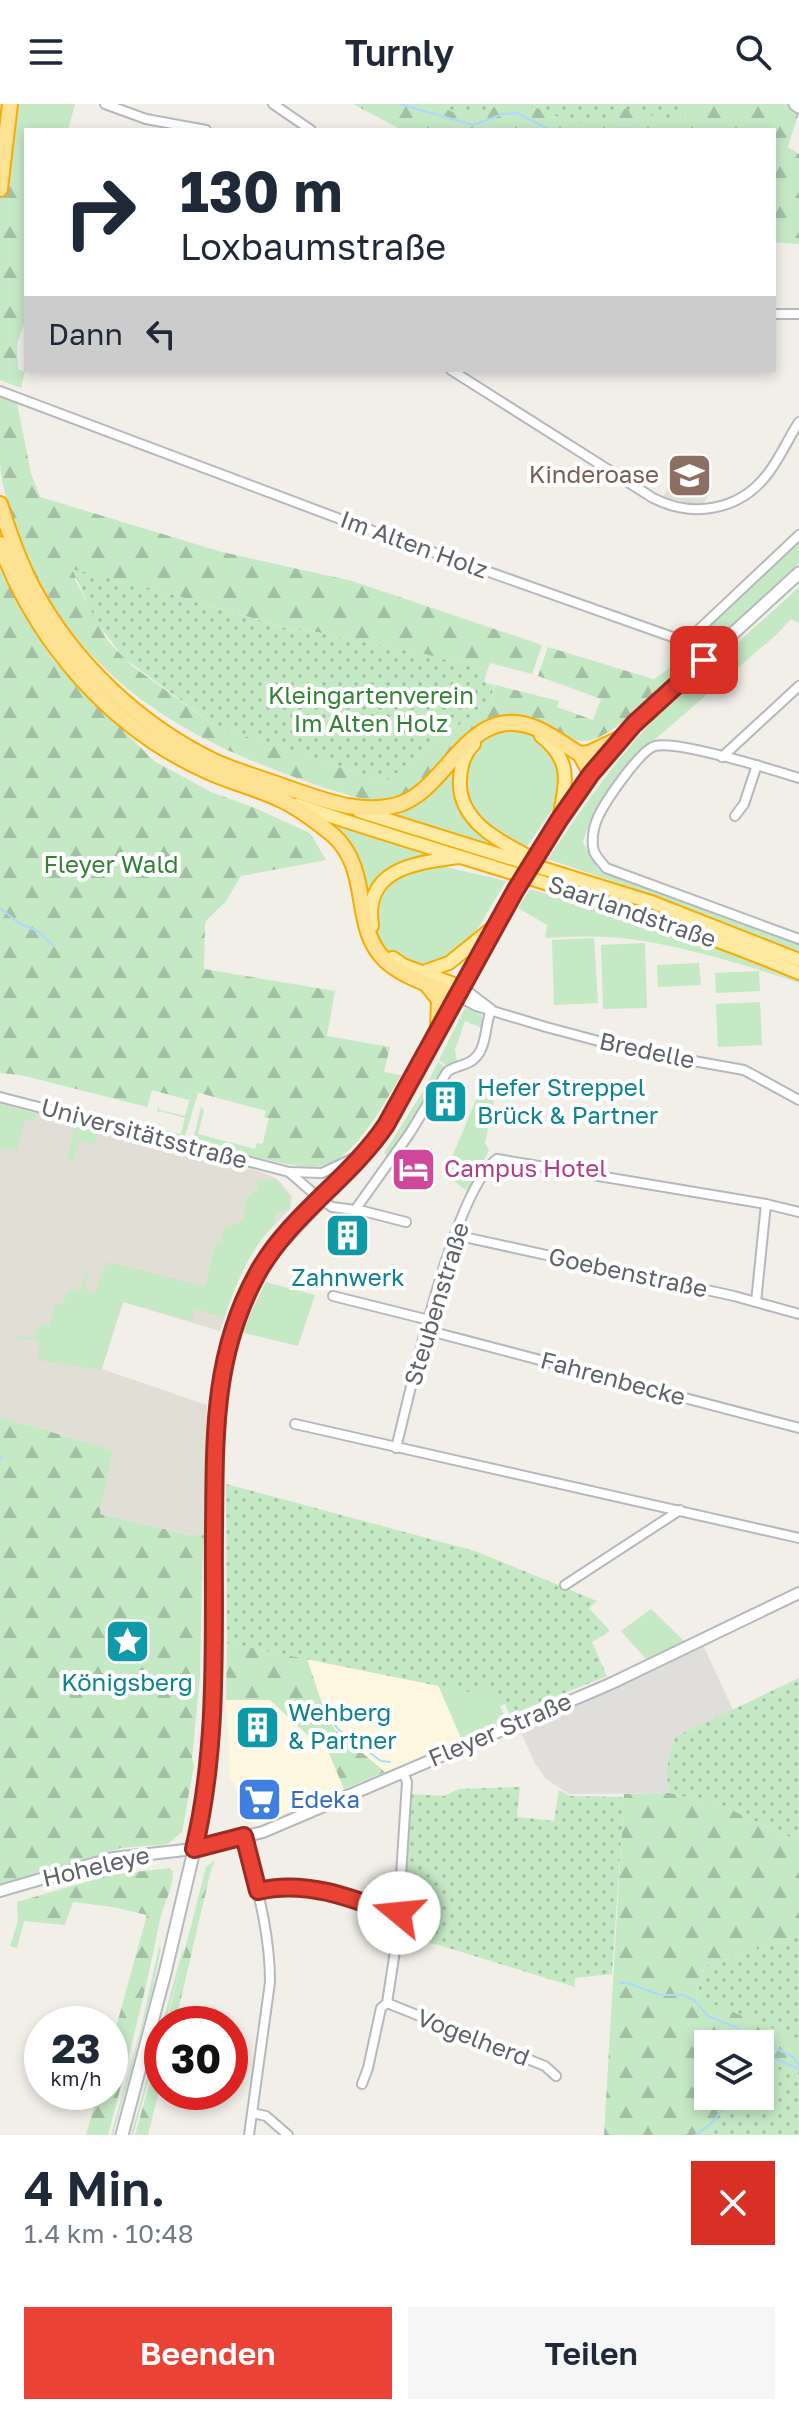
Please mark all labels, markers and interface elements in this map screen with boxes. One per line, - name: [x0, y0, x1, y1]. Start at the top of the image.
- icon: menu: [24, 30, 68, 74]
- icon: search: [731, 30, 775, 74]
- text: Turnly: [345, 31, 454, 74]
- text: 130 m: [180, 157, 342, 224]
- icon: right: [48, 160, 152, 264]
- text: Loxbaumstraße: [180, 225, 446, 268]
- icon: left: [139, 312, 183, 356]
- text: Dann: [48, 316, 123, 352]
- school or university icon: Kinderoase: [666, 451, 714, 499]
- place label: Kinderoase: [529, 459, 659, 488]
- street label: Im Alten Holz: [337, 504, 492, 584]
- pin: [670, 626, 738, 694]
- icon: arrive: [682, 638, 726, 682]
- park label: Kleingartenverein Im Alten Holz: [268, 680, 474, 737]
- park label: Fleyer Wald: [43, 849, 179, 878]
- street label: Saarlandstraße: [545, 868, 720, 953]
- street label: Bredelle: [597, 1025, 698, 1074]
- place label: Hefer Streppel Brück & Partner: [477, 1072, 658, 1129]
- building icon: Hefer Streppel Brück & Partner: [422, 1078, 470, 1126]
- street label: Universitätsstraße: [38, 1091, 251, 1174]
- hotel icon: Campus Hotel: [389, 1145, 437, 1193]
- place label: Campus Hotel: [444, 1153, 607, 1182]
- building icon: Zahnwerk: [324, 1212, 372, 1260]
- street label: Steubenstraße: [397, 1218, 474, 1389]
- street label: Goebenstraße: [546, 1241, 710, 1303]
- place label: Zahnwerk: [291, 1262, 405, 1291]
- street label: Fahrenbecke: [538, 1344, 689, 1411]
- place icon: Königsberg: [103, 1617, 151, 1665]
- place label: Königsberg: [61, 1667, 193, 1696]
- street label: Fleyer Straße: [424, 1685, 575, 1772]
- place label: Wehberg & Partner: [288, 1697, 397, 1754]
- building icon: Wehberg & Partner: [233, 1703, 281, 1751]
- supermarket icon: Edeka: [235, 1776, 283, 1824]
- place label: Edeka: [290, 1784, 360, 1813]
- street label: Hoheleye: [39, 1839, 152, 1892]
- position arrow: [357, 1871, 441, 1955]
- street label: Vogelherd: [413, 2002, 534, 2071]
- speed limit sign: 30: [144, 2006, 248, 2110]
- text: 23: [52, 2024, 100, 2072]
- map controls: [694, 2030, 774, 2110]
- button: layers: [694, 2030, 774, 2110]
- text: km/h: [51, 2066, 101, 2090]
- text: 4 Min.: [24, 2159, 165, 2217]
- button: close: [691, 2161, 775, 2245]
- text: 1.4 km · 10:48: [24, 2218, 194, 2249]
- button: Beenden: [24, 2307, 392, 2399]
- button: Teilen: [408, 2307, 775, 2399]

